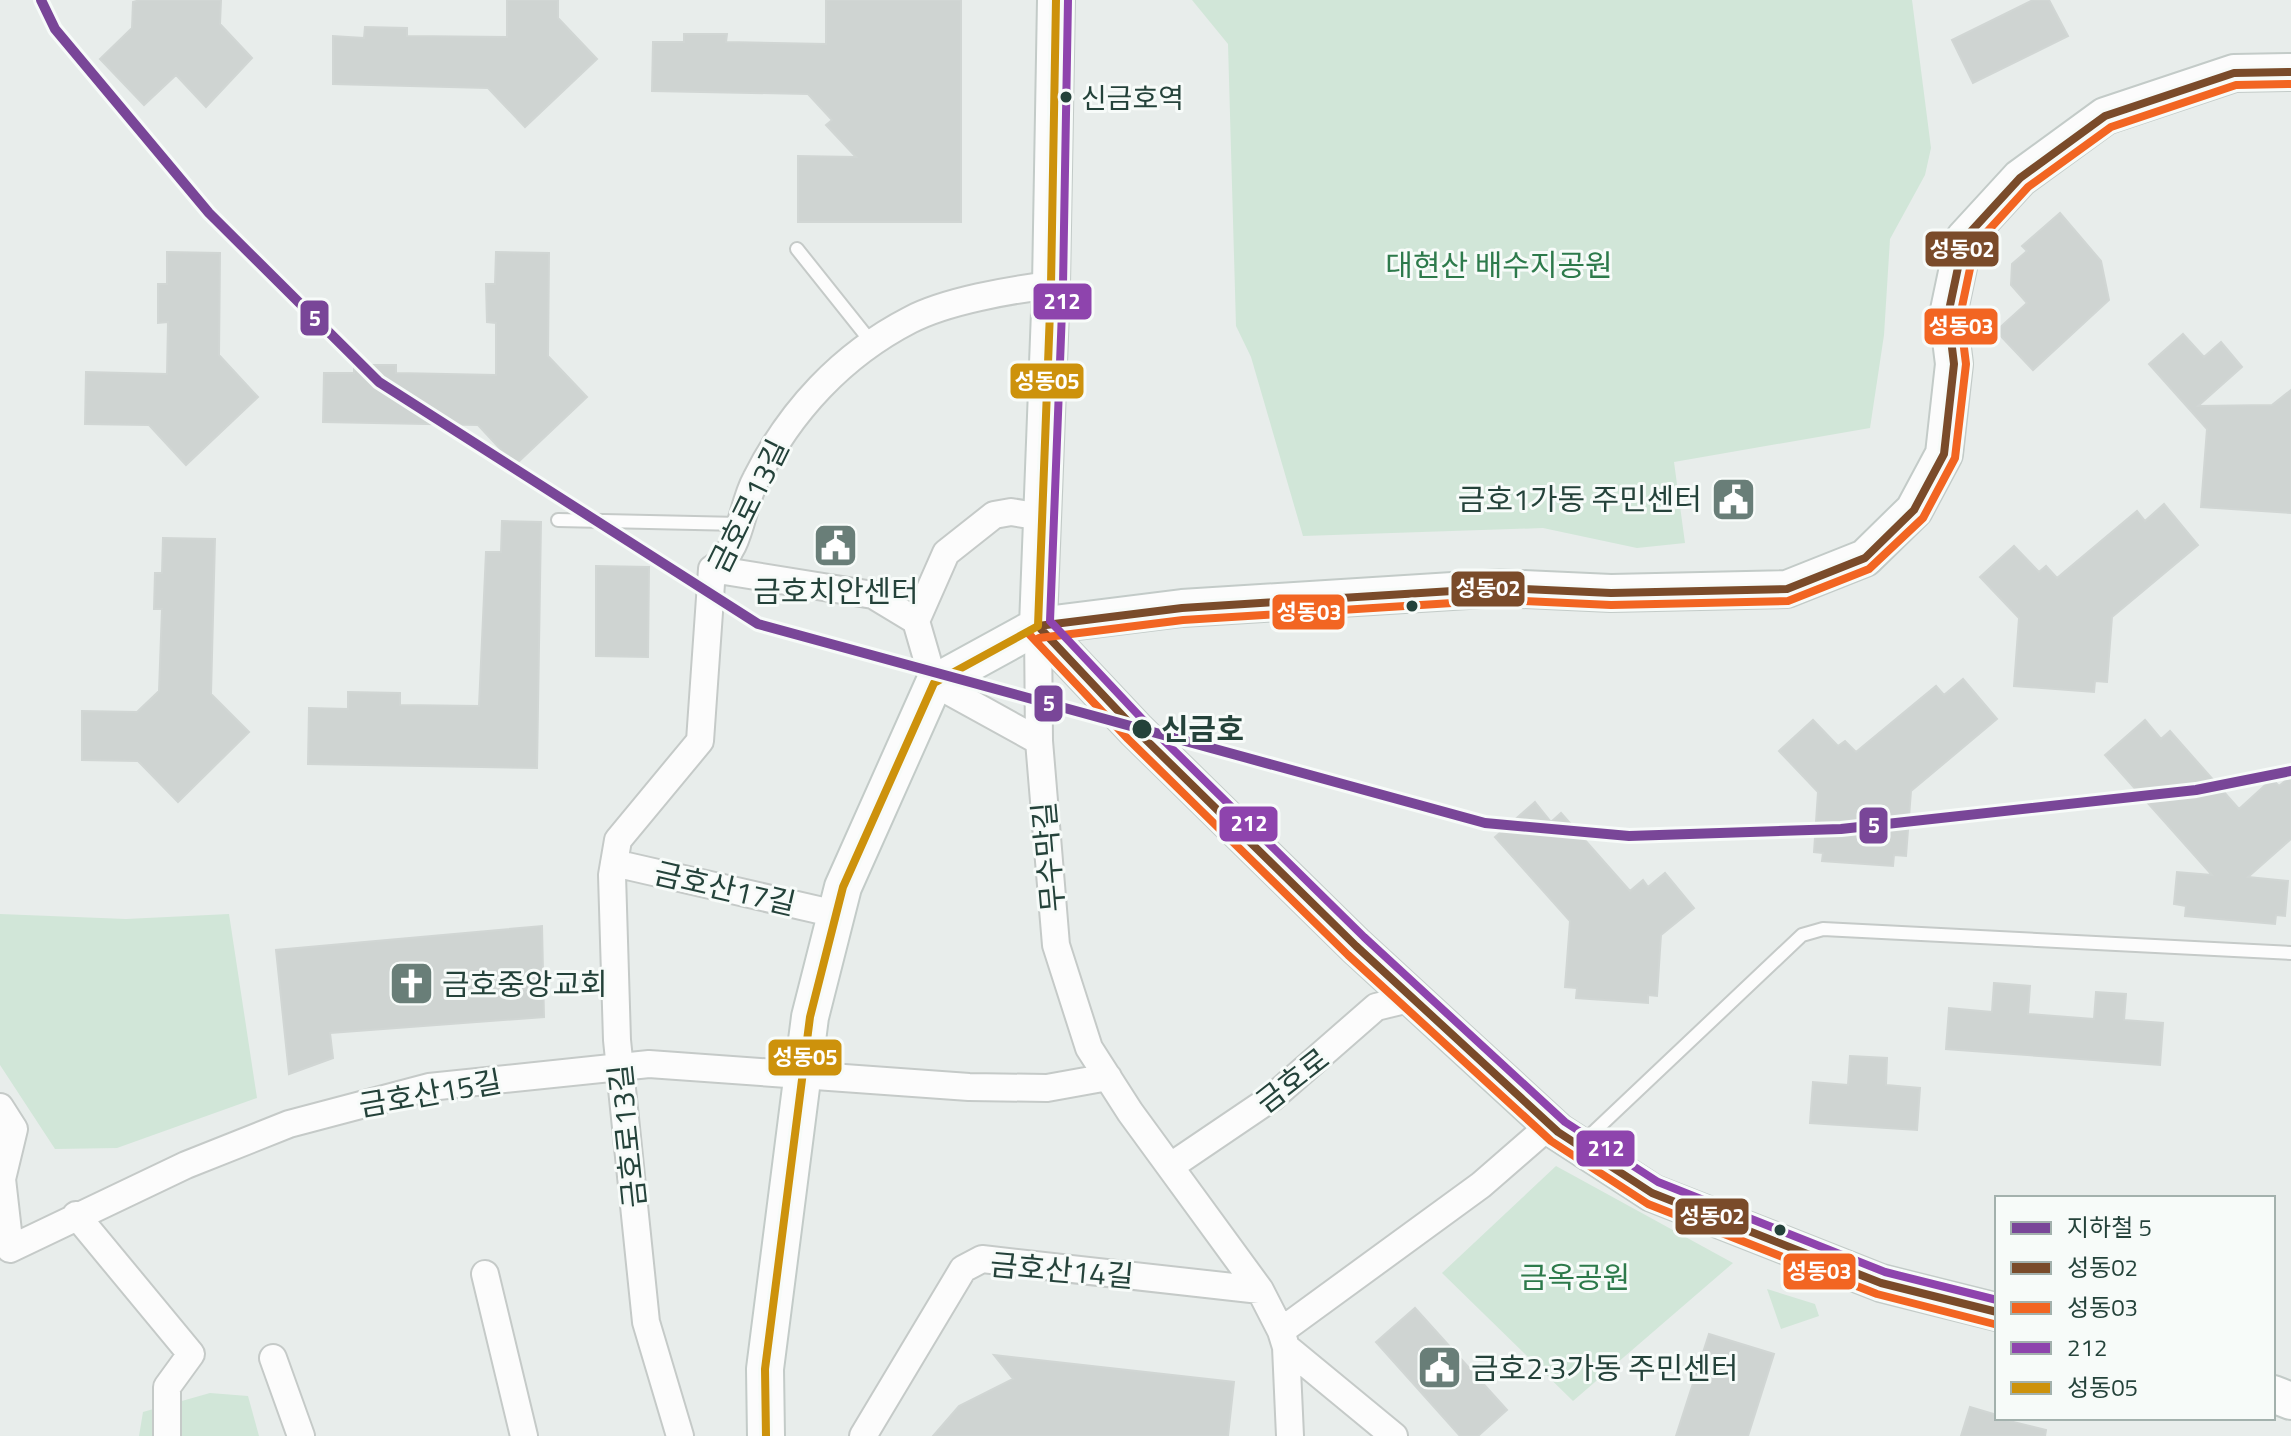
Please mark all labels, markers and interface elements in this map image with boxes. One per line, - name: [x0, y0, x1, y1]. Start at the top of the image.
- place label: 신금호역: [1081, 76, 1184, 119]
- marker: 신금호역: [1058, 89, 1074, 105]
- line badge: 성동02: [1924, 230, 2000, 268]
- text: 성동02: [1929, 232, 1995, 266]
- park label: 대현산 배수지공원: [1385, 242, 1613, 288]
- line badge: 212: [1032, 282, 1093, 321]
- text: 212: [1044, 284, 1080, 318]
- line badge: 5: [299, 299, 330, 337]
- text: 5: [309, 301, 321, 335]
- line badge: 성동03: [1923, 307, 1999, 346]
- text: 성동03: [1928, 309, 1994, 343]
- line badge: 성동05: [1009, 362, 1085, 400]
- text: 성동05: [1014, 364, 1080, 398]
- street label: 금호로13길: [696, 431, 800, 581]
- public building icon: 금호1가동 주민센터: [1709, 475, 1757, 523]
- place label: 금호1가동 주민센터: [1458, 476, 1702, 522]
- public building icon: 금호치안센터: [812, 521, 860, 569]
- place label: 금호치안센터: [753, 568, 919, 614]
- line badge: 성동02: [1450, 570, 1526, 608]
- text: 성동02: [1455, 571, 1521, 605]
- line badge: 성동03: [1271, 593, 1346, 631]
- text: 성동03: [1276, 595, 1342, 629]
- unlabelled marker: [1404, 598, 1420, 614]
- line badge: 5: [1033, 684, 1064, 723]
- text: 5: [1043, 686, 1055, 720]
- place label: 신금호: [1161, 706, 1244, 752]
- marker: 신금호: [1130, 717, 1154, 741]
- street label: 무수막길: [1020, 800, 1076, 914]
- line badge: 212: [1218, 805, 1279, 843]
- text: 212: [1231, 806, 1267, 840]
- line badge: 5: [1858, 806, 1889, 845]
- text: 5: [1868, 808, 1880, 842]
- street label: 금호산17길: [650, 849, 800, 927]
- church icon: 금호중앙교회: [387, 960, 435, 1008]
- place label: 금호중앙교회: [442, 961, 608, 1007]
- street label: 금호로: [1245, 1036, 1339, 1124]
- line badge: 성동05: [767, 1038, 843, 1077]
- text: 성동05: [772, 1040, 838, 1074]
- street label: 금호산15길: [355, 1058, 505, 1128]
- street label: 금호로13길: [597, 1062, 657, 1210]
- line badge: 212: [1575, 1129, 1636, 1168]
- text: 212: [1588, 1131, 1624, 1165]
- legend: [1995, 1196, 2275, 1420]
- line badge: 성동02: [1674, 1197, 1750, 1236]
- text: 성동02: [1679, 1199, 1745, 1233]
- text: 지하철 5: [2067, 1209, 2152, 1245]
- unlabelled marker: [1772, 1222, 1788, 1238]
- street label: 금호산14길: [988, 1241, 1136, 1299]
- text: 성동02: [2067, 1249, 2138, 1285]
- line badge: 성동03: [1782, 1252, 1857, 1291]
- park label: 금옥공원: [1520, 1254, 1630, 1300]
- text: 성동03: [1786, 1254, 1852, 1288]
- text: 성동03: [2067, 1289, 2138, 1325]
- text: 212: [2067, 1329, 2107, 1365]
- public building icon: 금호2·3가동 주민센터: [1416, 1344, 1464, 1392]
- place label: 금호2·3가동 주민센터: [1471, 1345, 1739, 1391]
- text: 성동05: [2067, 1369, 2138, 1405]

